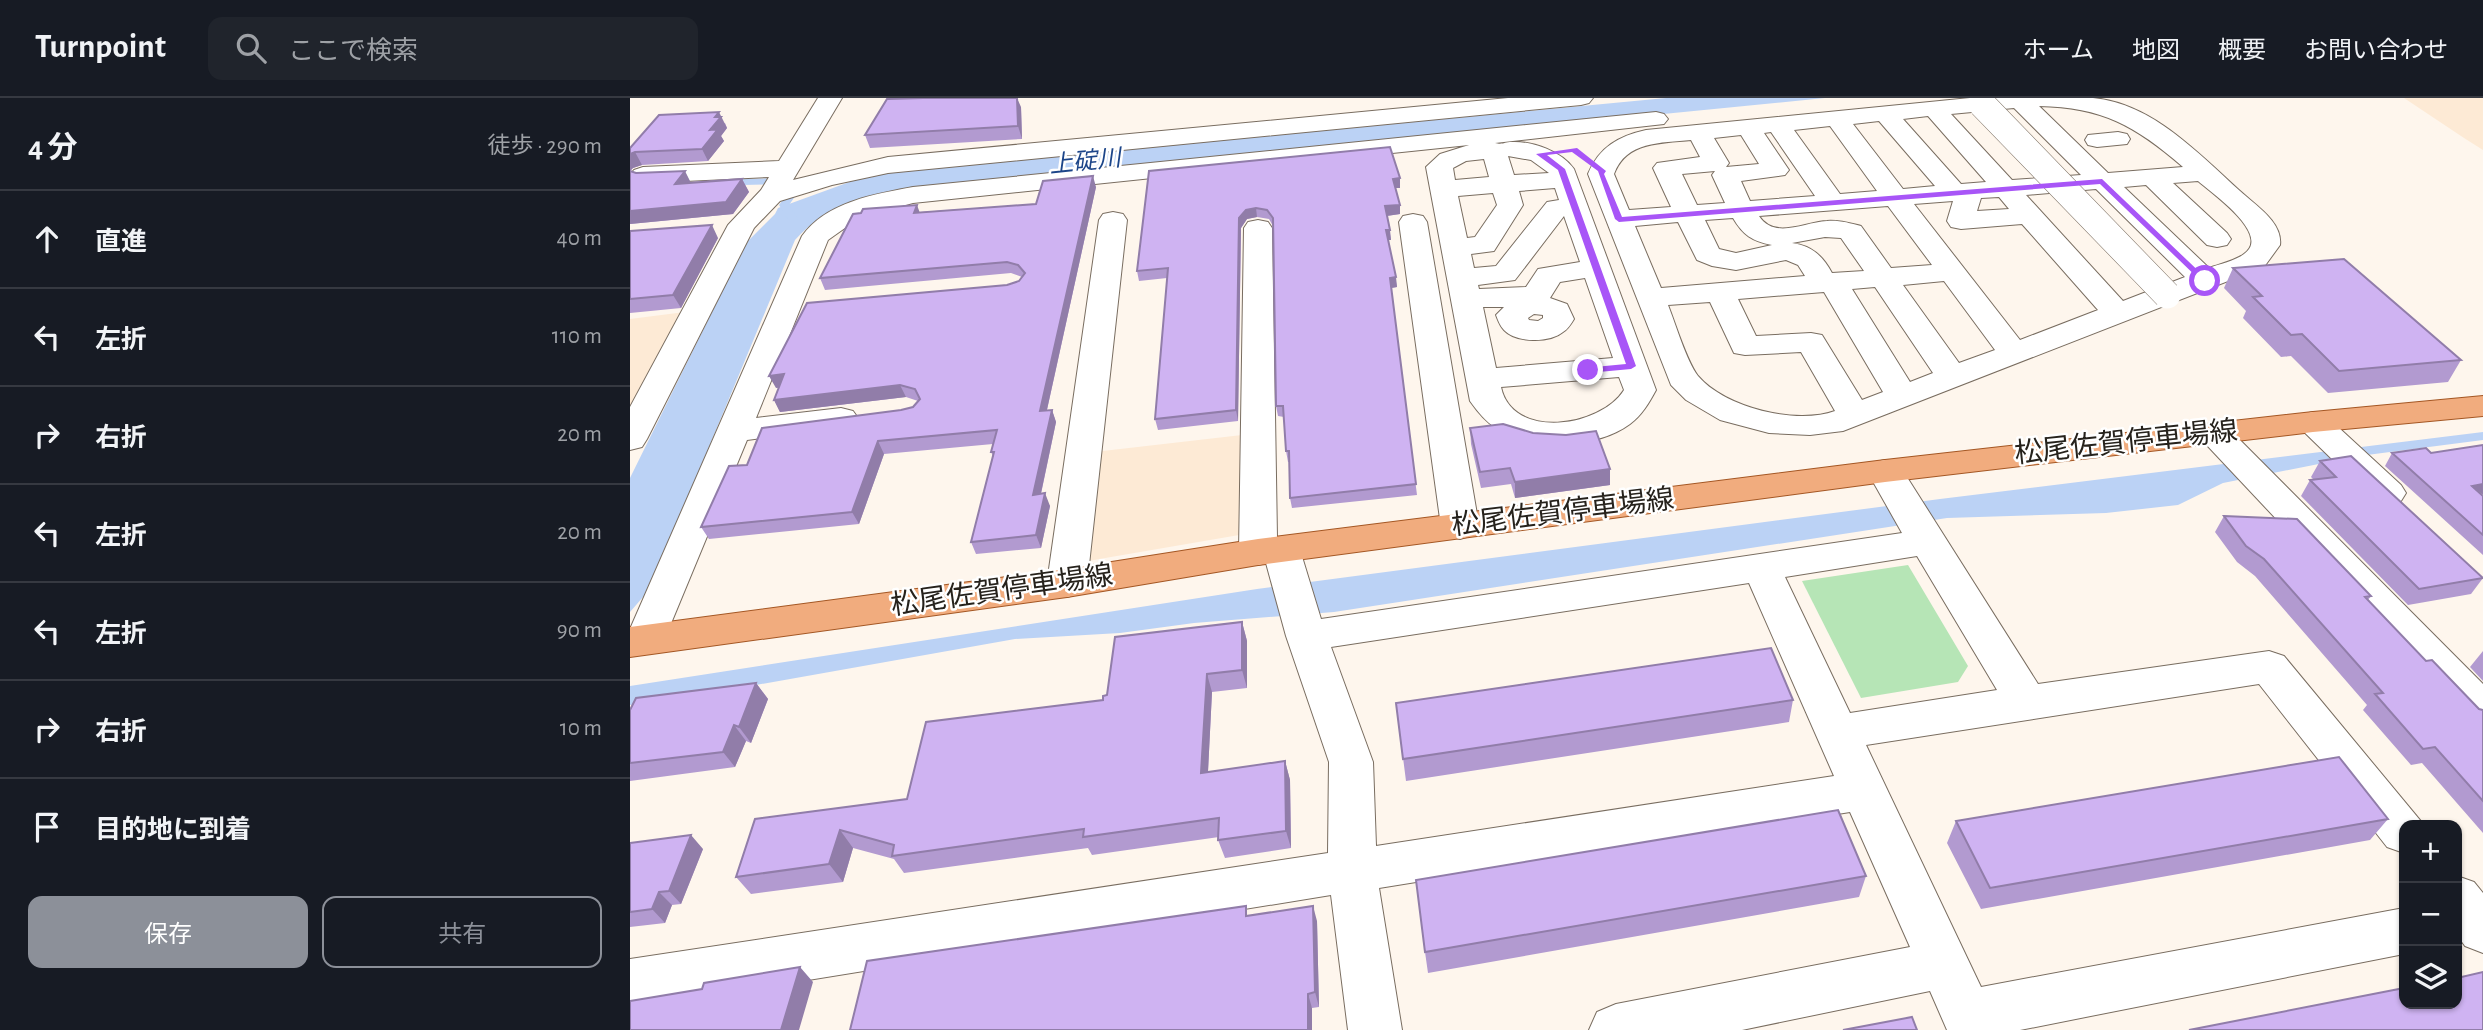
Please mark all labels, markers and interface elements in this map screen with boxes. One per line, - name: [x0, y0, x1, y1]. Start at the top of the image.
- search box: [208, 17, 698, 80]
- icon: search: [232, 29, 270, 67]
- text: Turnpoint: [35, 31, 166, 64]
- text: ここで検索: [288, 38, 418, 64]
- text: ホーム: [2023, 39, 2094, 63]
- text: 地図: [2132, 39, 2180, 63]
- text: 概要: [2218, 39, 2266, 63]
- text: お問い合わせ: [2304, 39, 2448, 63]
- text: 4 分: [28, 133, 78, 163]
- text: 徒歩 · 290 m: [488, 135, 602, 158]
- water label: 上碇川: [1048, 144, 1125, 178]
- icon: ahead: [28, 220, 66, 258]
- text: 40 m: [557, 227, 602, 250]
- text: 直進: [95, 229, 147, 255]
- route start: [2189, 265, 2220, 296]
- icon: left: [28, 318, 66, 356]
- text: 110 m: [552, 325, 602, 348]
- text: 左折: [95, 327, 147, 353]
- route end: [1572, 354, 1603, 385]
- street label: 松尾佐賀停車場線: [2013, 415, 2239, 469]
- icon: right: [28, 416, 66, 454]
- text: 20 m: [557, 423, 602, 446]
- text: 右折: [95, 425, 147, 451]
- street label: 松尾佐賀停車場線: [1450, 483, 1676, 541]
- icon: left: [28, 514, 66, 552]
- text: 20 m: [557, 521, 602, 544]
- text: 左折: [95, 523, 147, 549]
- street label: 松尾佐賀停車場線: [889, 560, 1115, 620]
- icon: left: [28, 612, 66, 650]
- text: 90 m: [557, 619, 602, 642]
- text: 左折: [95, 621, 147, 647]
- icon: right: [28, 710, 66, 748]
- text: 10 m: [560, 717, 602, 740]
- text: 右折: [95, 719, 147, 745]
- icon: arrive: [28, 808, 66, 846]
- text: 目的地に到着: [95, 817, 251, 843]
- map controls: [2399, 820, 2462, 1009]
- button: +: [2399, 820, 2462, 883]
- button: −: [2399, 883, 2462, 946]
- button: 保存: [28, 896, 308, 968]
- button: 共有: [322, 896, 602, 968]
- button: layers: [2399, 946, 2462, 1009]

